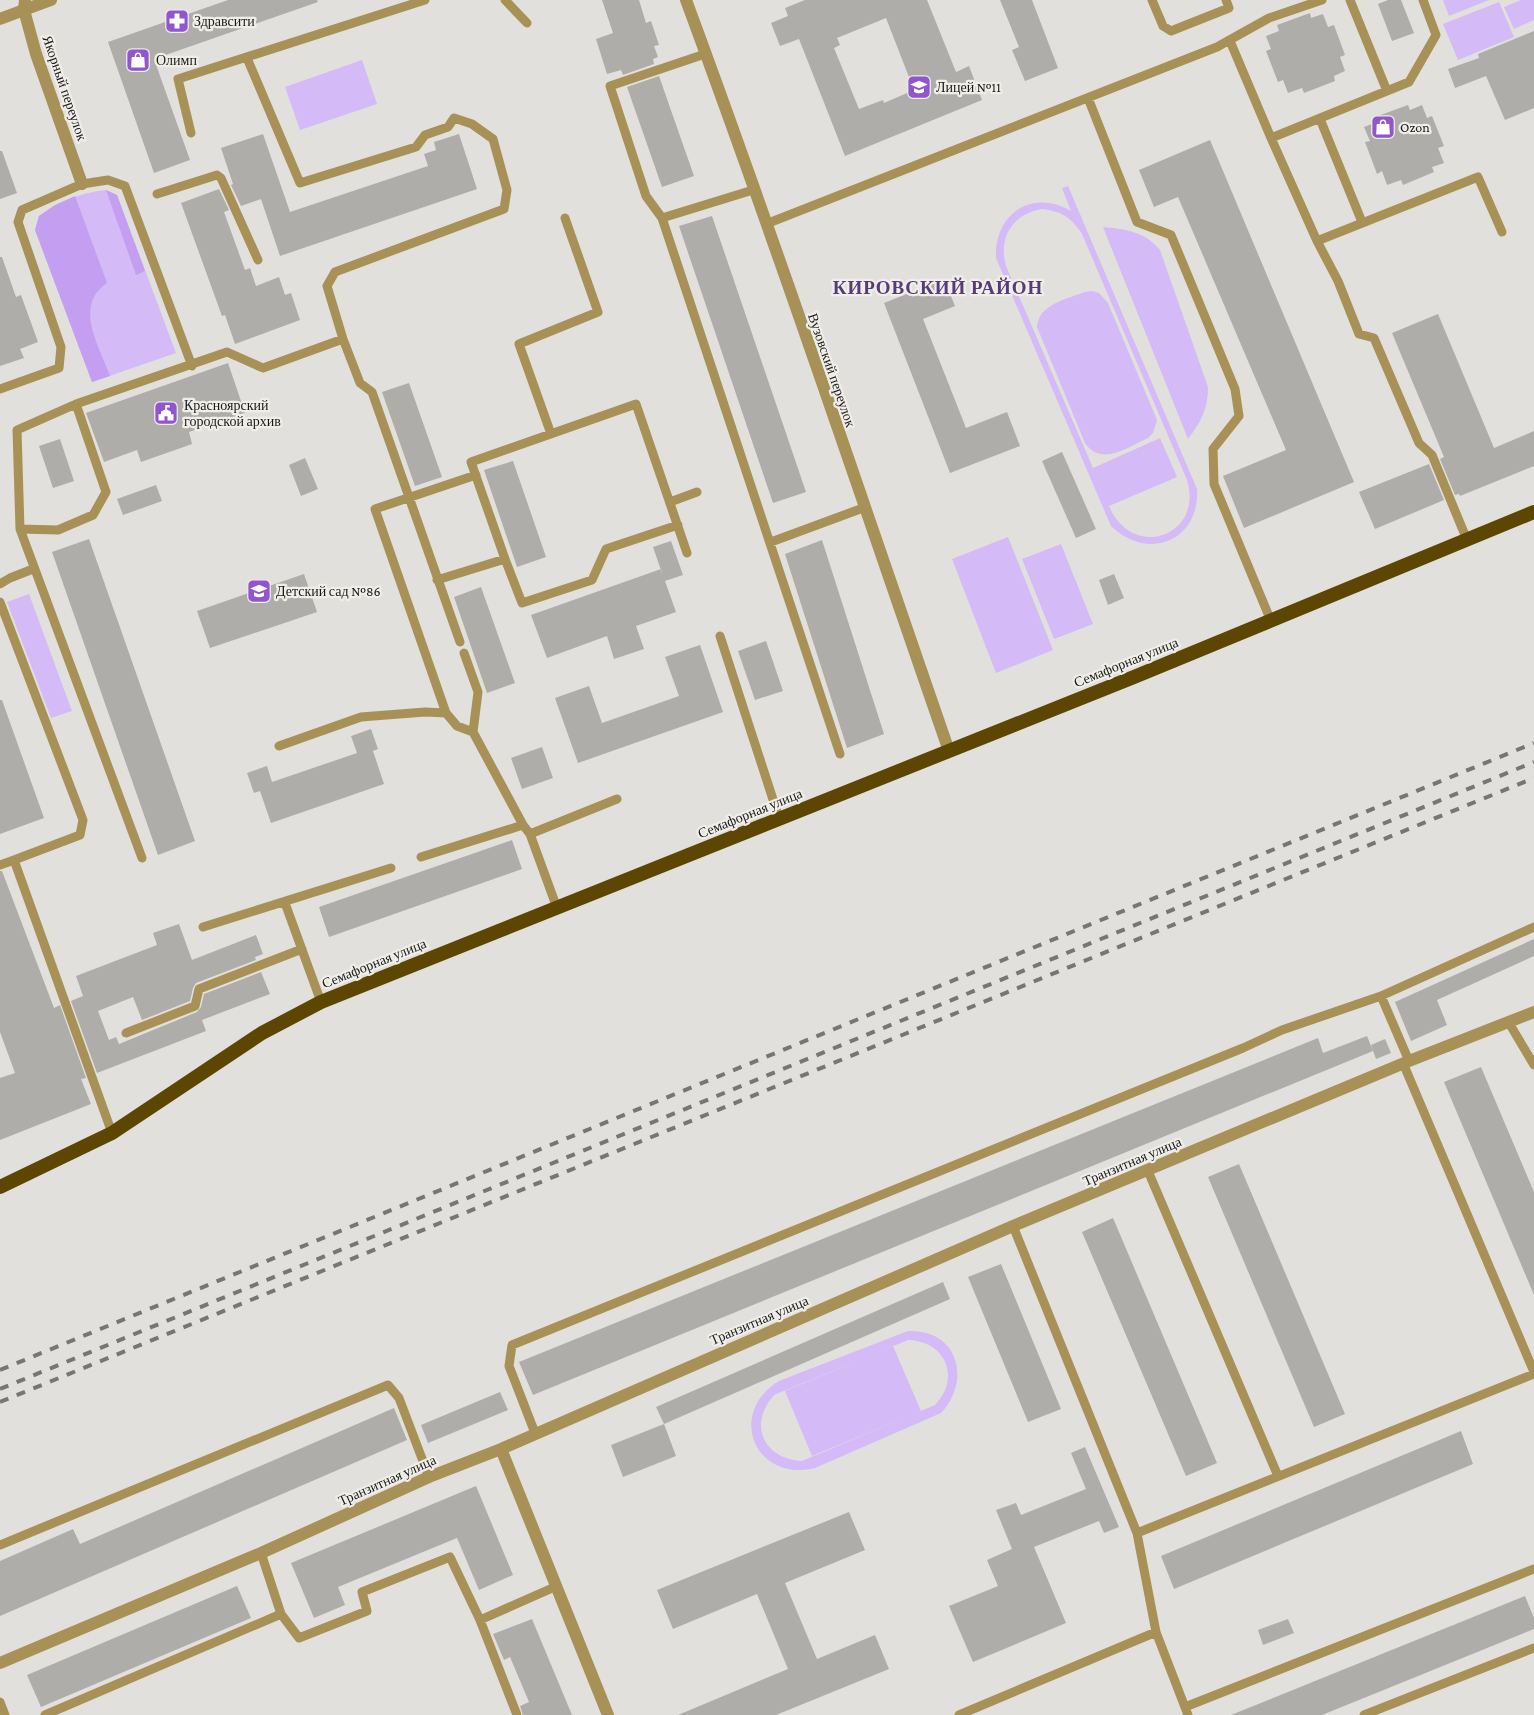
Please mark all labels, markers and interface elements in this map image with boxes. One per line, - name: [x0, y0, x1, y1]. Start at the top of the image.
- pharmacy icon: Здравсити: [164, 8, 190, 34]
- place label: Здравсити: [194, 13, 255, 29]
- street label: Якорный переулок: [39, 33, 91, 143]
- shop icon: Олимп: [125, 47, 151, 73]
- place label: Олимп: [156, 52, 197, 68]
- school or university icon: Лицей №11: [906, 74, 932, 100]
- place label: Лицей №11: [936, 79, 1001, 95]
- shop icon: Ozon: [1370, 114, 1396, 140]
- place label: Ozon: [1400, 119, 1430, 135]
- district label: КИРОВСКИЙ РАЙОН: [833, 277, 1043, 298]
- street label: Вузовский переулок: [805, 311, 859, 429]
- place label: Красноярский городской архив: [184, 397, 281, 429]
- public building icon: Красноярский городской архив: [153, 400, 179, 426]
- school or university icon: Детский сад №86: [246, 578, 272, 604]
- place label: Детский сад №86: [276, 583, 381, 599]
- street label: Семафорная улица: [1071, 633, 1181, 690]
- street label: Семафорная улица: [695, 784, 805, 841]
- street label: Семафорная улица: [319, 934, 429, 991]
- street label: Транзитная улица: [1080, 1133, 1184, 1189]
- street label: Транзитная улица: [707, 1292, 811, 1348]
- street label: Транзитная улица: [336, 1451, 439, 1509]

